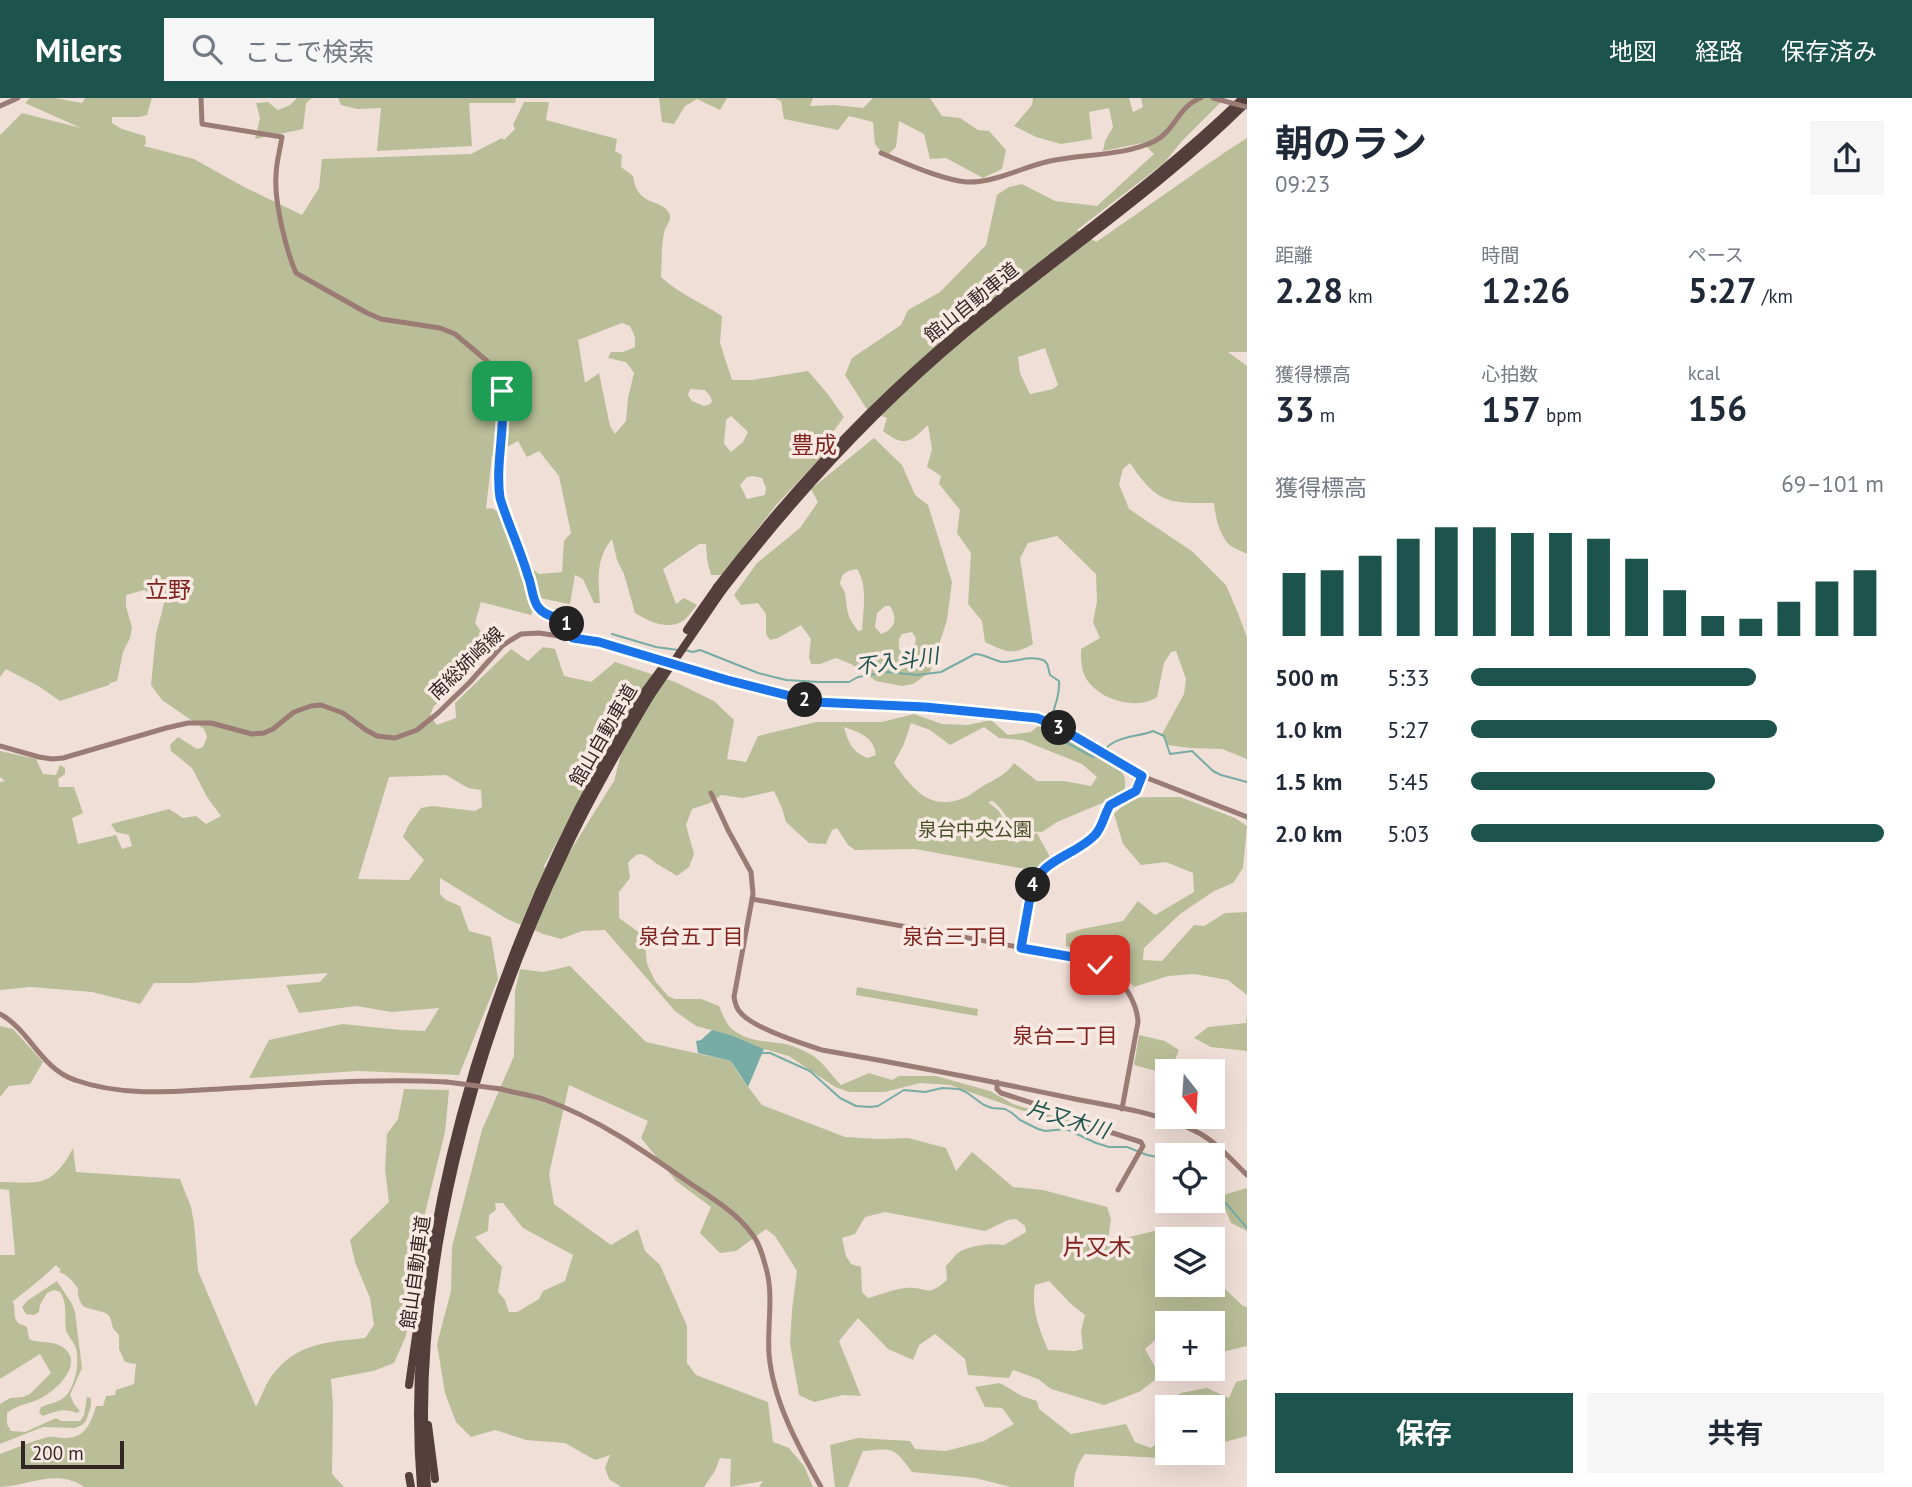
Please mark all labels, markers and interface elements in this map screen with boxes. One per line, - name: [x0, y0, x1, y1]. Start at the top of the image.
- search box: [164, 18, 654, 81]
- text: Milers: [35, 28, 122, 71]
- icon: search: [188, 30, 226, 68]
- text: ここで検索: [244, 35, 374, 68]
- text: 地図: [1609, 36, 1657, 67]
- text: 経路: [1695, 36, 1743, 67]
- text: 保存済み: [1781, 36, 1877, 67]
- text: 朝のラン: [1275, 118, 1427, 167]
- button: share: [1810, 121, 1884, 195]
- text: 09:23: [1275, 169, 1330, 198]
- text: 距離: [1275, 243, 1313, 267]
- text: 時間: [1481, 243, 1519, 267]
- text: ペース: [1688, 243, 1744, 267]
- street label: 館山自動車道: [919, 257, 1023, 347]
- text: 2.28: [1275, 267, 1343, 313]
- text: 12:26: [1481, 267, 1570, 313]
- text: 5:27: [1688, 267, 1757, 313]
- text: km: [1343, 284, 1373, 308]
- text: /km: [1757, 284, 1793, 308]
- pin: [472, 361, 532, 421]
- text: kcal: [1688, 361, 1720, 385]
- text: 獲得標高: [1275, 362, 1351, 386]
- text: 心拍数: [1481, 362, 1538, 386]
- icon: arrive: [483, 372, 521, 410]
- text: 156: [1688, 385, 1747, 431]
- text: 33: [1275, 386, 1315, 432]
- text: 157: [1481, 386, 1541, 432]
- text: m: [1315, 403, 1335, 427]
- text: bpm: [1541, 403, 1582, 427]
- district label: 豊成: [791, 430, 837, 459]
- text: 69–101 m: [1781, 469, 1884, 498]
- text: 獲得標高: [1275, 473, 1367, 502]
- district label: 立野: [145, 575, 191, 604]
- pin: 1: [550, 606, 584, 642]
- text: 1: [561, 611, 572, 635]
- street label: 南総姉崎線: [423, 621, 509, 705]
- water label: 不入斗川: [854, 642, 942, 680]
- text: 500 m: [1275, 663, 1338, 692]
- text: 5:33: [1387, 663, 1430, 692]
- street label: 館山自動車道: [564, 680, 642, 790]
- pin: 2: [788, 682, 822, 718]
- text: 2: [799, 687, 810, 711]
- pin: 3: [1042, 710, 1076, 746]
- text: 3: [1053, 715, 1064, 739]
- text: 1.0 km: [1275, 715, 1342, 744]
- text: 5:27: [1387, 715, 1430, 744]
- text: 1.5 km: [1275, 767, 1342, 796]
- text: 5:45: [1387, 767, 1430, 796]
- park label: 泉台中央公園: [918, 817, 1032, 841]
- text: 2.0 km: [1275, 819, 1342, 848]
- text: 5:03: [1387, 819, 1430, 848]
- pin: 4: [1016, 868, 1050, 902]
- text: 4: [1027, 872, 1038, 896]
- district label: 泉台五丁目: [639, 923, 744, 950]
- district label: 泉台三丁目: [903, 923, 1008, 950]
- pin: [1070, 935, 1130, 995]
- icon: check: [1081, 946, 1119, 984]
- district label: 泉台二丁目: [1013, 1022, 1118, 1049]
- north arrow: [1155, 1059, 1225, 1129]
- map controls: [1155, 1059, 1225, 1465]
- water label: 片又木川: [1024, 1094, 1114, 1145]
- button: locate: [1155, 1143, 1225, 1213]
- street label: 館山自動車道: [395, 1214, 435, 1330]
- button: layers: [1155, 1227, 1225, 1297]
- district label: 片又木: [1063, 1232, 1132, 1261]
- button: +: [1155, 1311, 1225, 1381]
- button: 保存: [1275, 1393, 1573, 1473]
- button: 共有: [1587, 1393, 1884, 1473]
- button: −: [1155, 1395, 1225, 1465]
- scale bar: [21, 1438, 124, 1470]
- text: 200 m: [32, 1441, 84, 1465]

